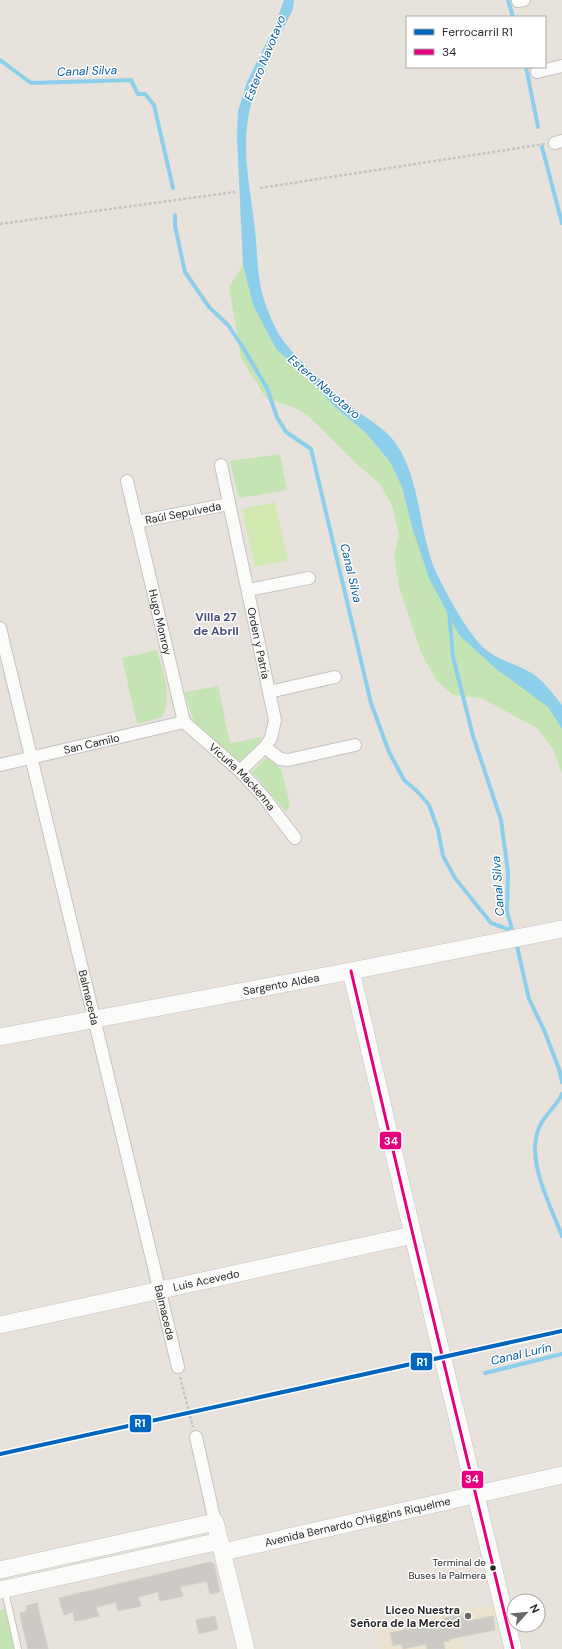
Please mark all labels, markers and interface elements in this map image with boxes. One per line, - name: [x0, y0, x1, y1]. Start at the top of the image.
- water label: Estero Navotavo: [241, 13, 289, 103]
- legend: [406, 16, 546, 68]
- text: Ferrocarril R1: [442, 24, 513, 40]
- text: 34: [442, 44, 456, 60]
- water label: Canal Silva: [57, 62, 118, 80]
- water label: Estero Navotavo: [284, 351, 364, 423]
- street label: Raúl Sepulveda: [144, 499, 222, 527]
- water label: Canal Silva: [336, 542, 366, 605]
- street label: Hugo Monroy: [146, 588, 175, 657]
- street label: Orden y Patria: [244, 606, 273, 680]
- district label: Villa 27 de Abril: [193, 609, 239, 639]
- street label: San Camilo: [62, 730, 121, 757]
- street label: Vicuña Mackenna: [206, 740, 278, 813]
- water label: Canal Silva: [488, 855, 508, 917]
- street label: Balmaceda: [76, 968, 102, 1026]
- street label: Sargento Aldea: [242, 970, 320, 998]
- line badge: 34: [379, 1131, 402, 1150]
- text: 34: [384, 1134, 398, 1148]
- street label: Luis Acevedo: [172, 1266, 241, 1294]
- street label: Balmaceda: [151, 1283, 178, 1341]
- water label: Canal Lurín: [489, 1339, 553, 1369]
- line badge: R1: [410, 1352, 433, 1371]
- text: R1: [417, 1355, 427, 1369]
- line badge: R1: [129, 1414, 152, 1433]
- text: R1: [135, 1416, 145, 1430]
- line badge: 34: [461, 1470, 484, 1489]
- text: 34: [465, 1472, 479, 1486]
- street label: Avenida Bernardo O'Higgins Riquelme: [263, 1494, 452, 1549]
- place label: Terminal de Buses la Palmera: [409, 1556, 486, 1582]
- marker: Terminal de Buses la Palmera: [488, 1563, 498, 1573]
- north arrow: [506, 1593, 546, 1633]
- text: N: [527, 1602, 543, 1615]
- place label: Liceo Nuestra Señora de la Merced: [350, 1603, 460, 1630]
- marker: Liceo Nuestra Señora de la Merced: [463, 1611, 473, 1621]

